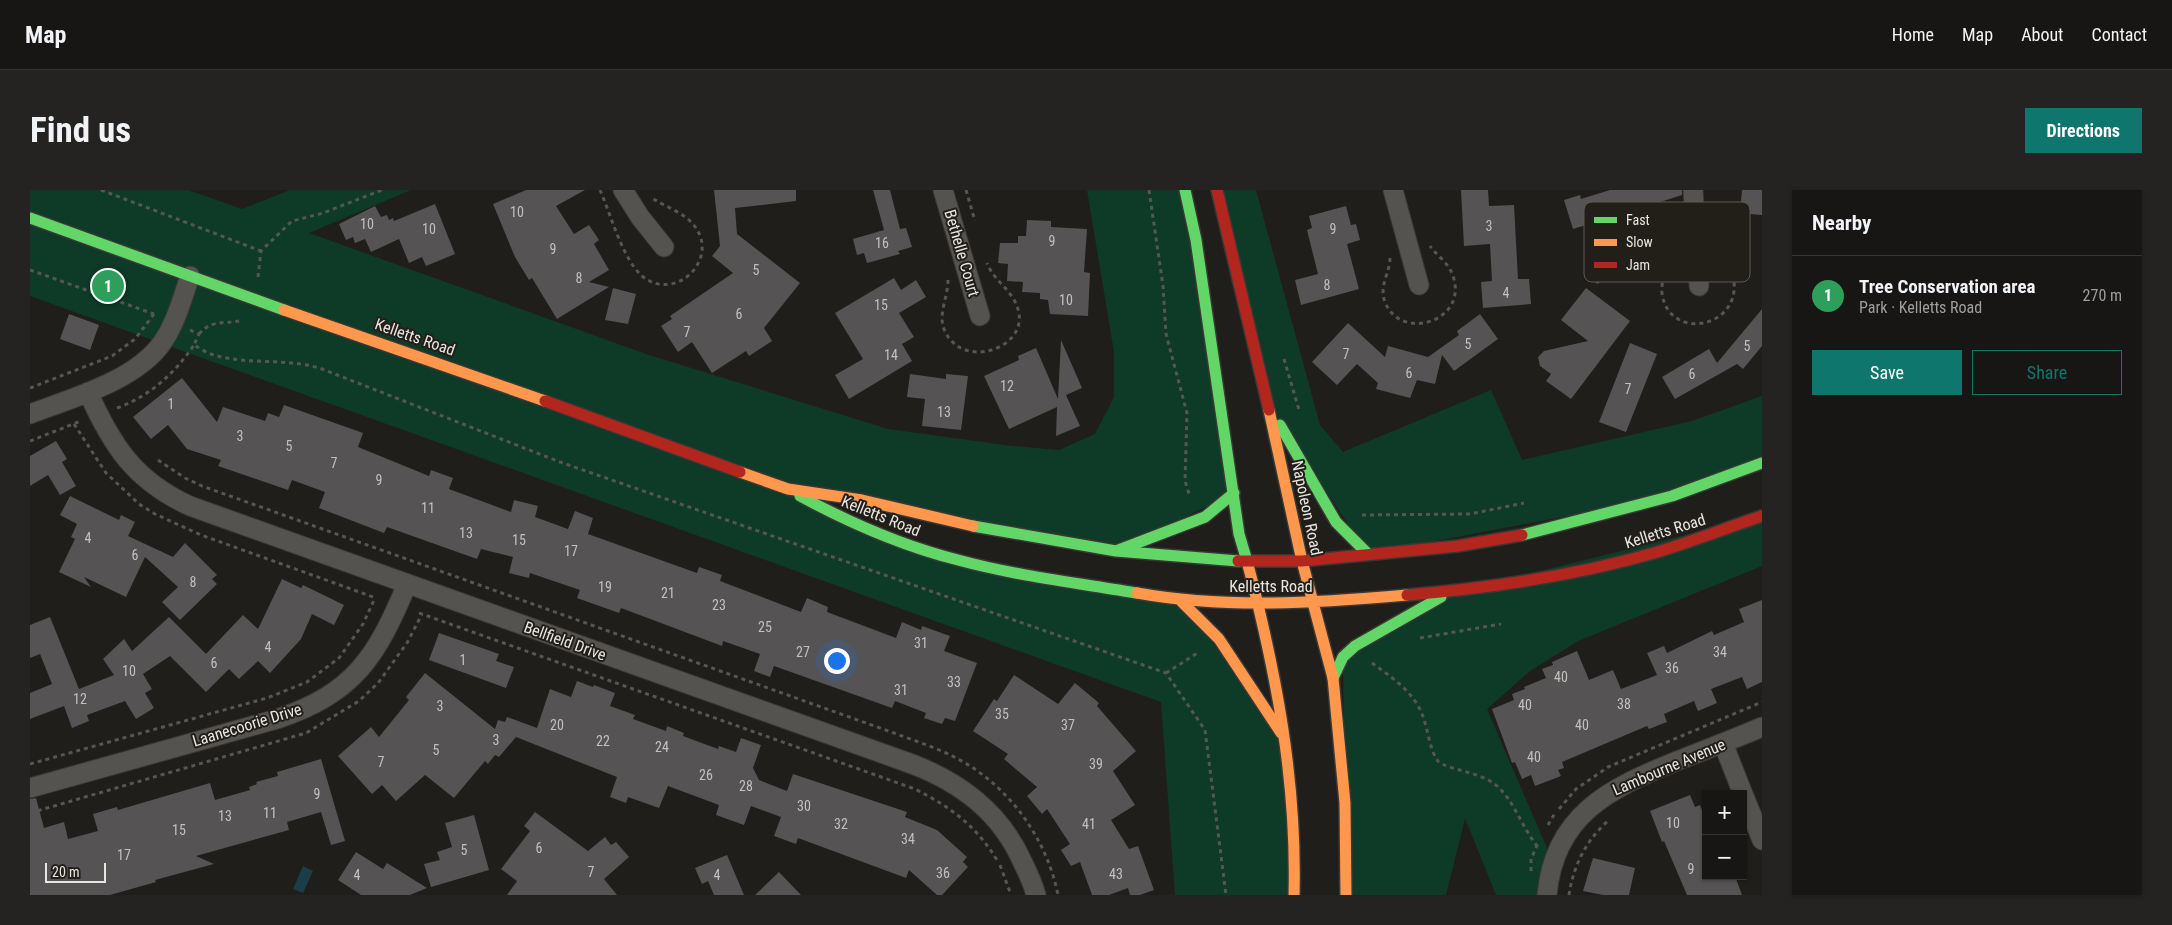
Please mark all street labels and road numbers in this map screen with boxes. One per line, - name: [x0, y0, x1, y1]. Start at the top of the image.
- street label: Bethelle Court: [941, 207, 984, 299]
- street label: Kelletts Road: [372, 314, 458, 360]
- street label: Napoleon Road: [1288, 459, 1326, 557]
- street label: Kelletts Road: [839, 492, 923, 540]
- street label: Kelletts Road: [1622, 510, 1708, 552]
- street label: Kelletts Road: [1229, 577, 1313, 596]
- street label: Bellfield Drive: [521, 617, 609, 665]
- street label: Laanecoorie Drive: [190, 699, 304, 751]
- street label: Lambourne Avenue: [1610, 735, 1728, 799]

